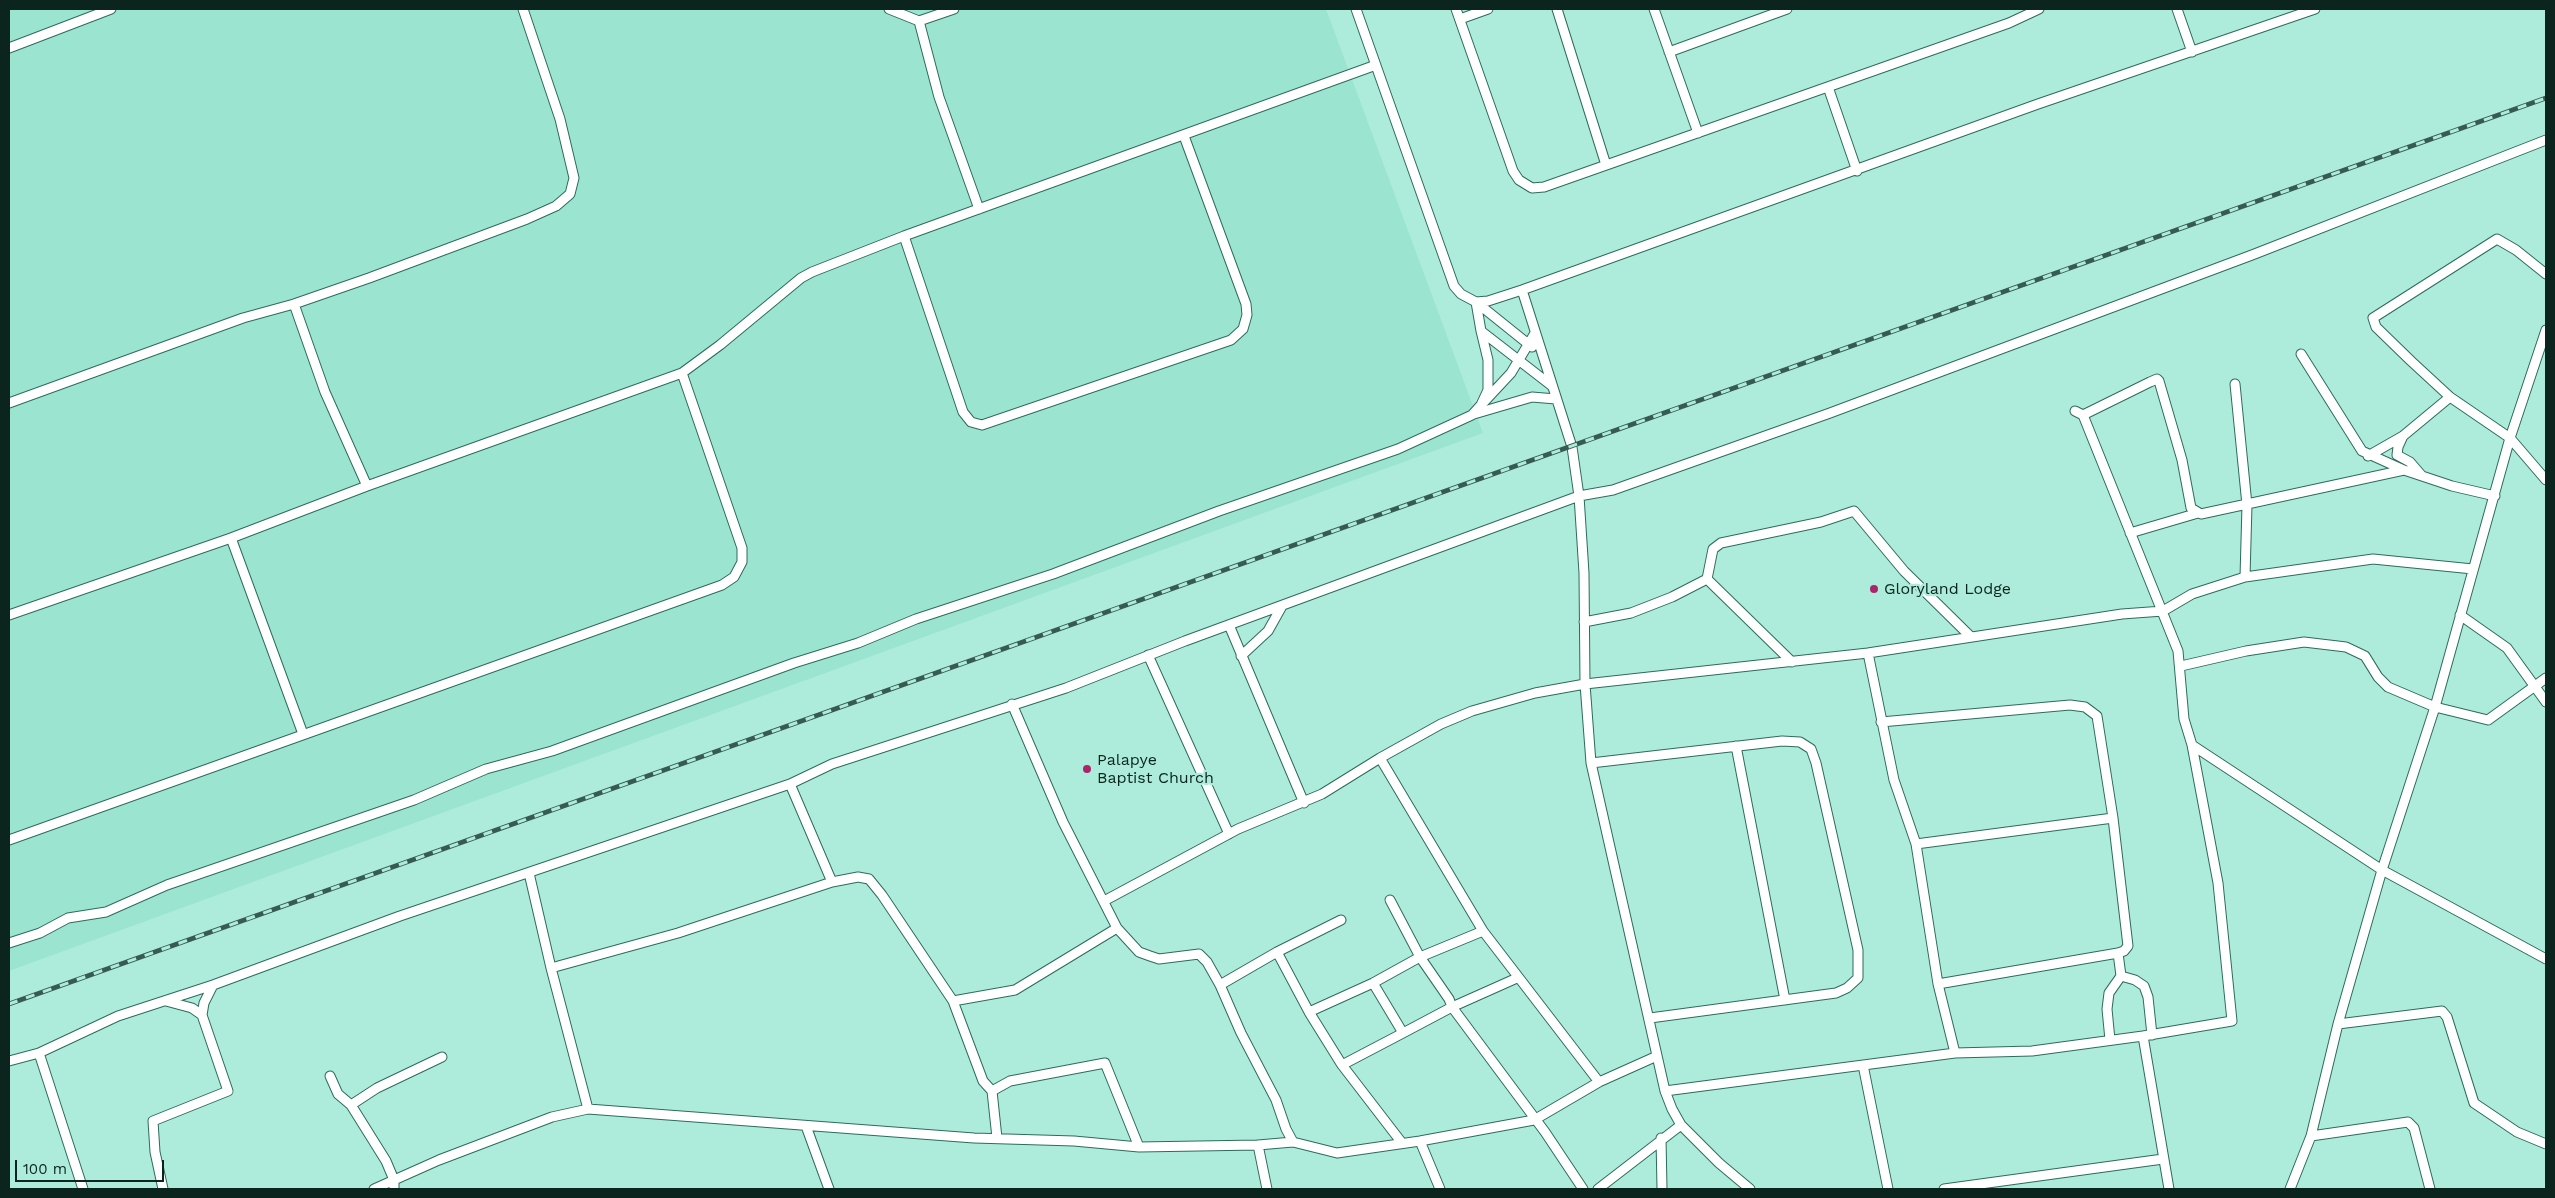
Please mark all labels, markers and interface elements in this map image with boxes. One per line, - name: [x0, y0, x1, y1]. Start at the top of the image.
- place label: Gloryland Lodge: [1884, 579, 2011, 599]
- marker: Gloryland Lodge: [1868, 583, 1880, 595]
- place label: Palapye Baptist Church: [1097, 750, 1214, 788]
- marker: Palapye Baptist Church: [1081, 763, 1093, 775]
- scale bar: [18, 1150, 166, 1182]
- text: 100 m: [23, 1160, 67, 1178]

